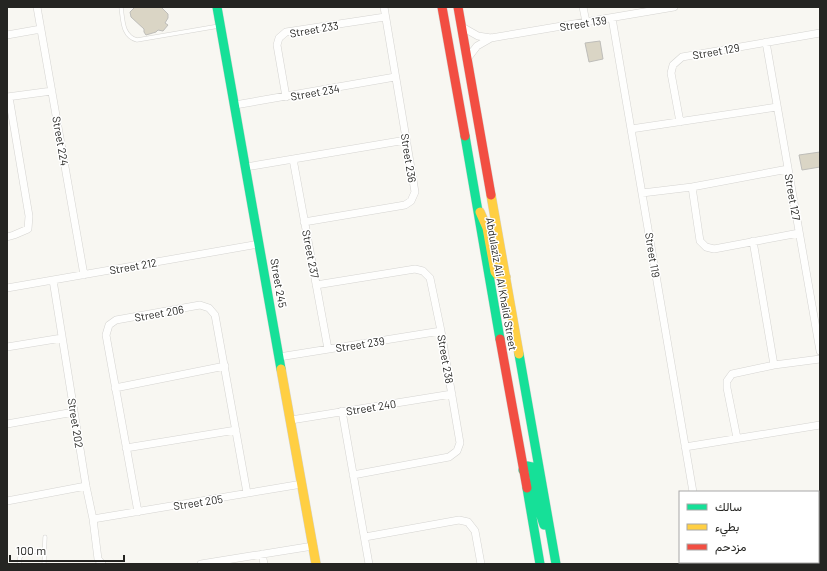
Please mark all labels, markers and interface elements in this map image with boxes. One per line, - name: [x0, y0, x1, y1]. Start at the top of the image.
- street label: Street 139: [559, 13, 608, 33]
- street label: Street 233: [289, 18, 339, 40]
- street label: Street 129: [691, 40, 741, 62]
- street label: Street 234: [289, 81, 341, 103]
- street label: Street 224: [50, 115, 72, 167]
- street label: Street 236: [399, 133, 419, 184]
- street label: Street 127: [783, 173, 803, 221]
- street label: Abdulaziz Ali Al Khalid Street: [484, 216, 520, 352]
- street label: Street 237: [300, 229, 322, 279]
- street label: Street 119: [643, 231, 663, 279]
- street label: Street 212: [108, 255, 158, 277]
- street label: Street 245: [268, 257, 290, 309]
- street label: Street 206: [133, 302, 185, 324]
- street label: Street 239: [335, 334, 386, 354]
- street label: Street 238: [435, 334, 457, 385]
- street label: Street 202: [66, 397, 86, 449]
- street label: Street 240: [345, 397, 397, 417]
- legend: [679, 491, 819, 563]
- street label: Street 205: [172, 492, 224, 512]
- text: سالك: [715, 499, 742, 513]
- text: بطيء: [715, 519, 739, 537]
- scale bar: [10, 537, 124, 563]
- text: مزدحم: [715, 539, 746, 555]
- text: 100 m: [16, 543, 46, 557]

